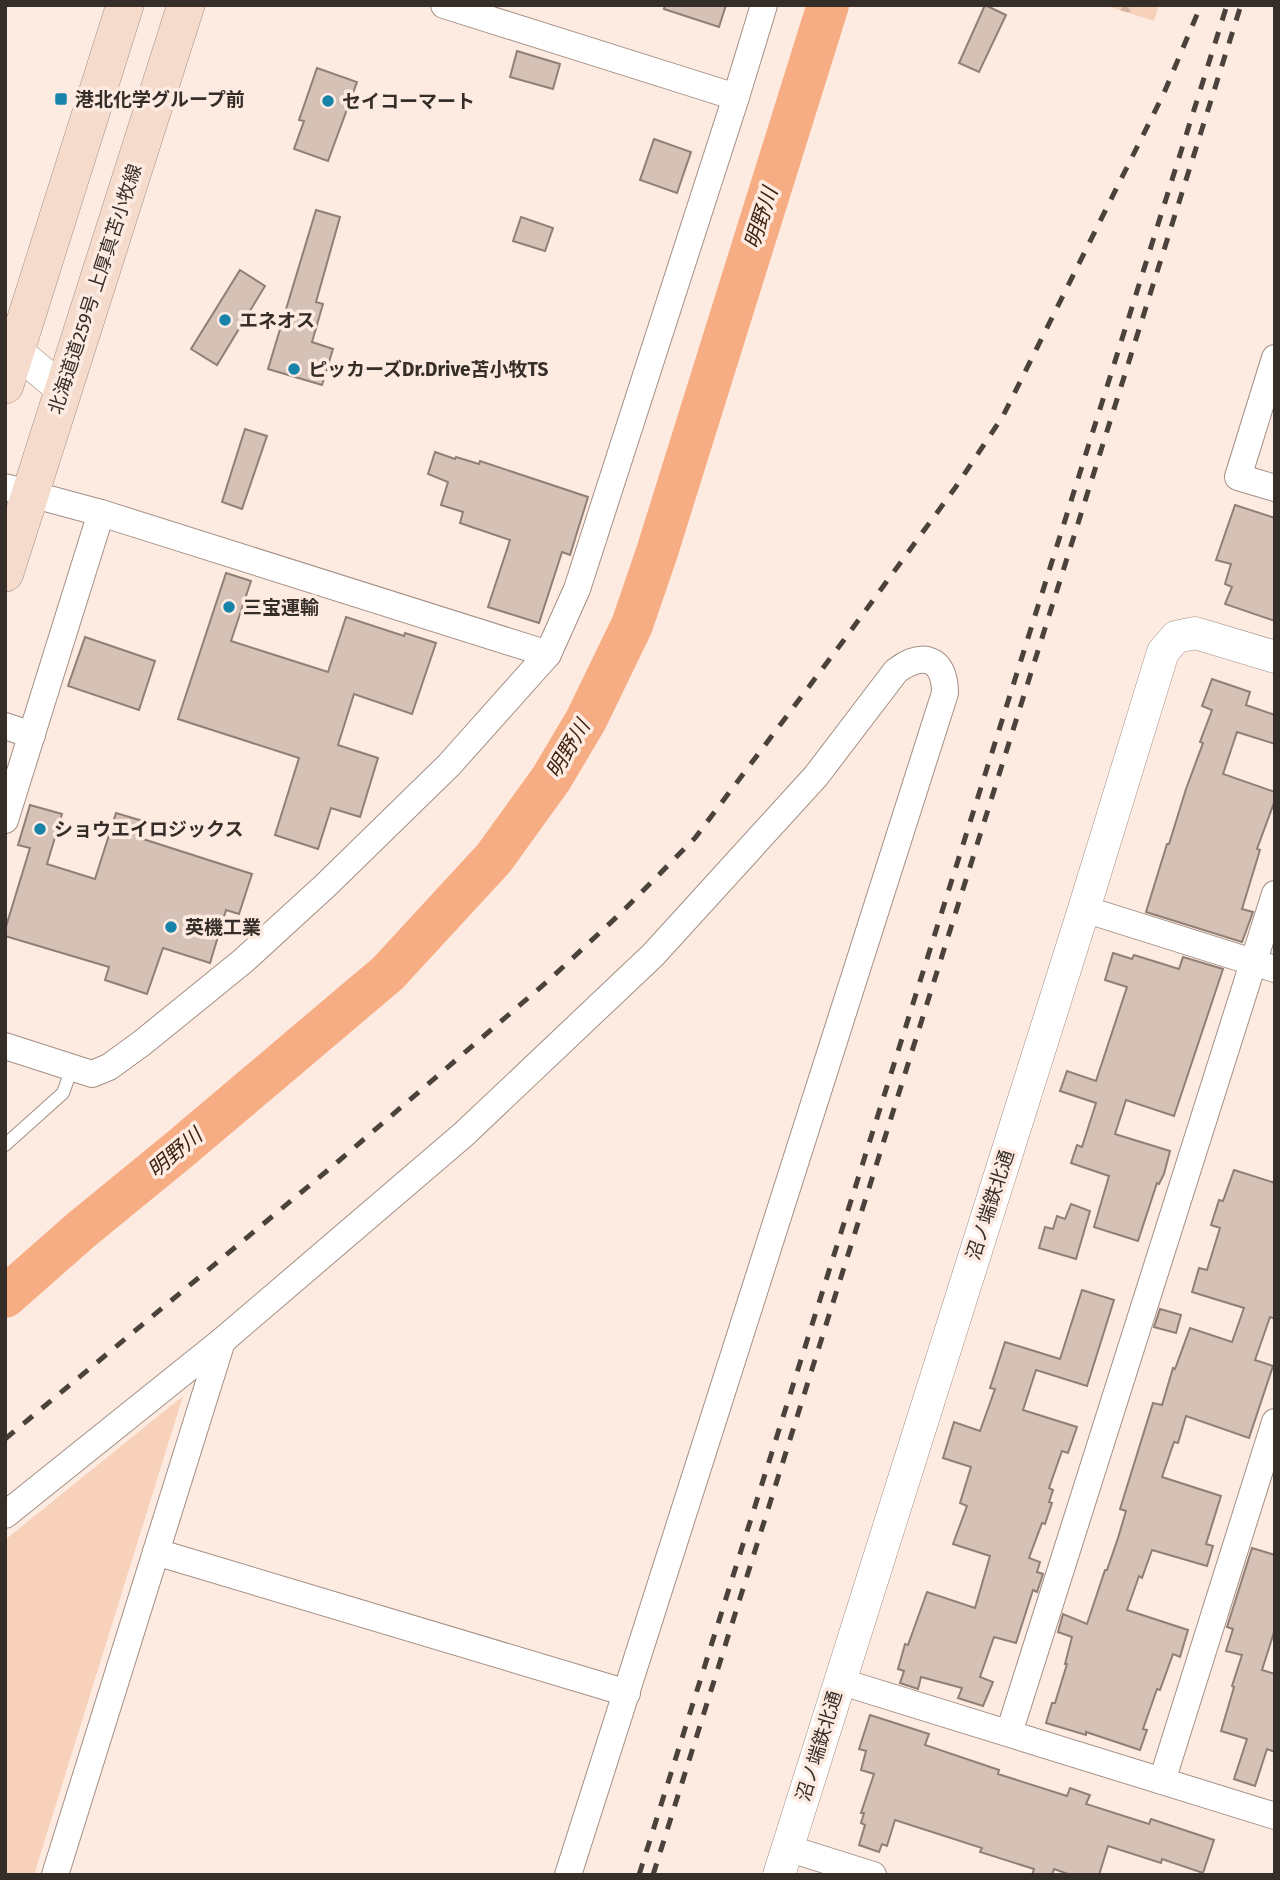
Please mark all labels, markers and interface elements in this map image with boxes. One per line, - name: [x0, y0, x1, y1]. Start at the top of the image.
- place label: 港北化学グループ前: [75, 88, 245, 111]
- place label: セイコーマート: [342, 90, 475, 113]
- marker: 港北化学グループ前: [53, 91, 69, 107]
- marker: セイコーマート: [320, 93, 336, 109]
- street label: 北海道道259号 上厚真苫小牧線: [44, 161, 146, 417]
- water label: 明野川: [739, 182, 784, 252]
- place label: エネオス: [239, 309, 315, 332]
- marker: エネオス: [217, 312, 233, 328]
- place label: ピッカーズDr.Drive苫小牧TS: [308, 358, 548, 381]
- marker: ピッカーズDr.Drive苫小牧TS: [286, 361, 302, 377]
- place label: 三宝運輸: [243, 596, 319, 619]
- marker: 三宝運輸: [221, 599, 237, 615]
- water label: 明野川: [541, 714, 596, 783]
- place label: ショウエイロジックス: [54, 818, 243, 841]
- marker: ショウエイロジックス: [32, 821, 48, 837]
- place label: 英機工業: [185, 916, 261, 939]
- marker: 英機工業: [163, 919, 179, 935]
- water label: 明野川: [143, 1122, 209, 1183]
- street label: 沼ノ端鉄北通: [961, 1147, 1019, 1263]
- street label: 沼ノ端鉄北通: [791, 1688, 847, 1804]

